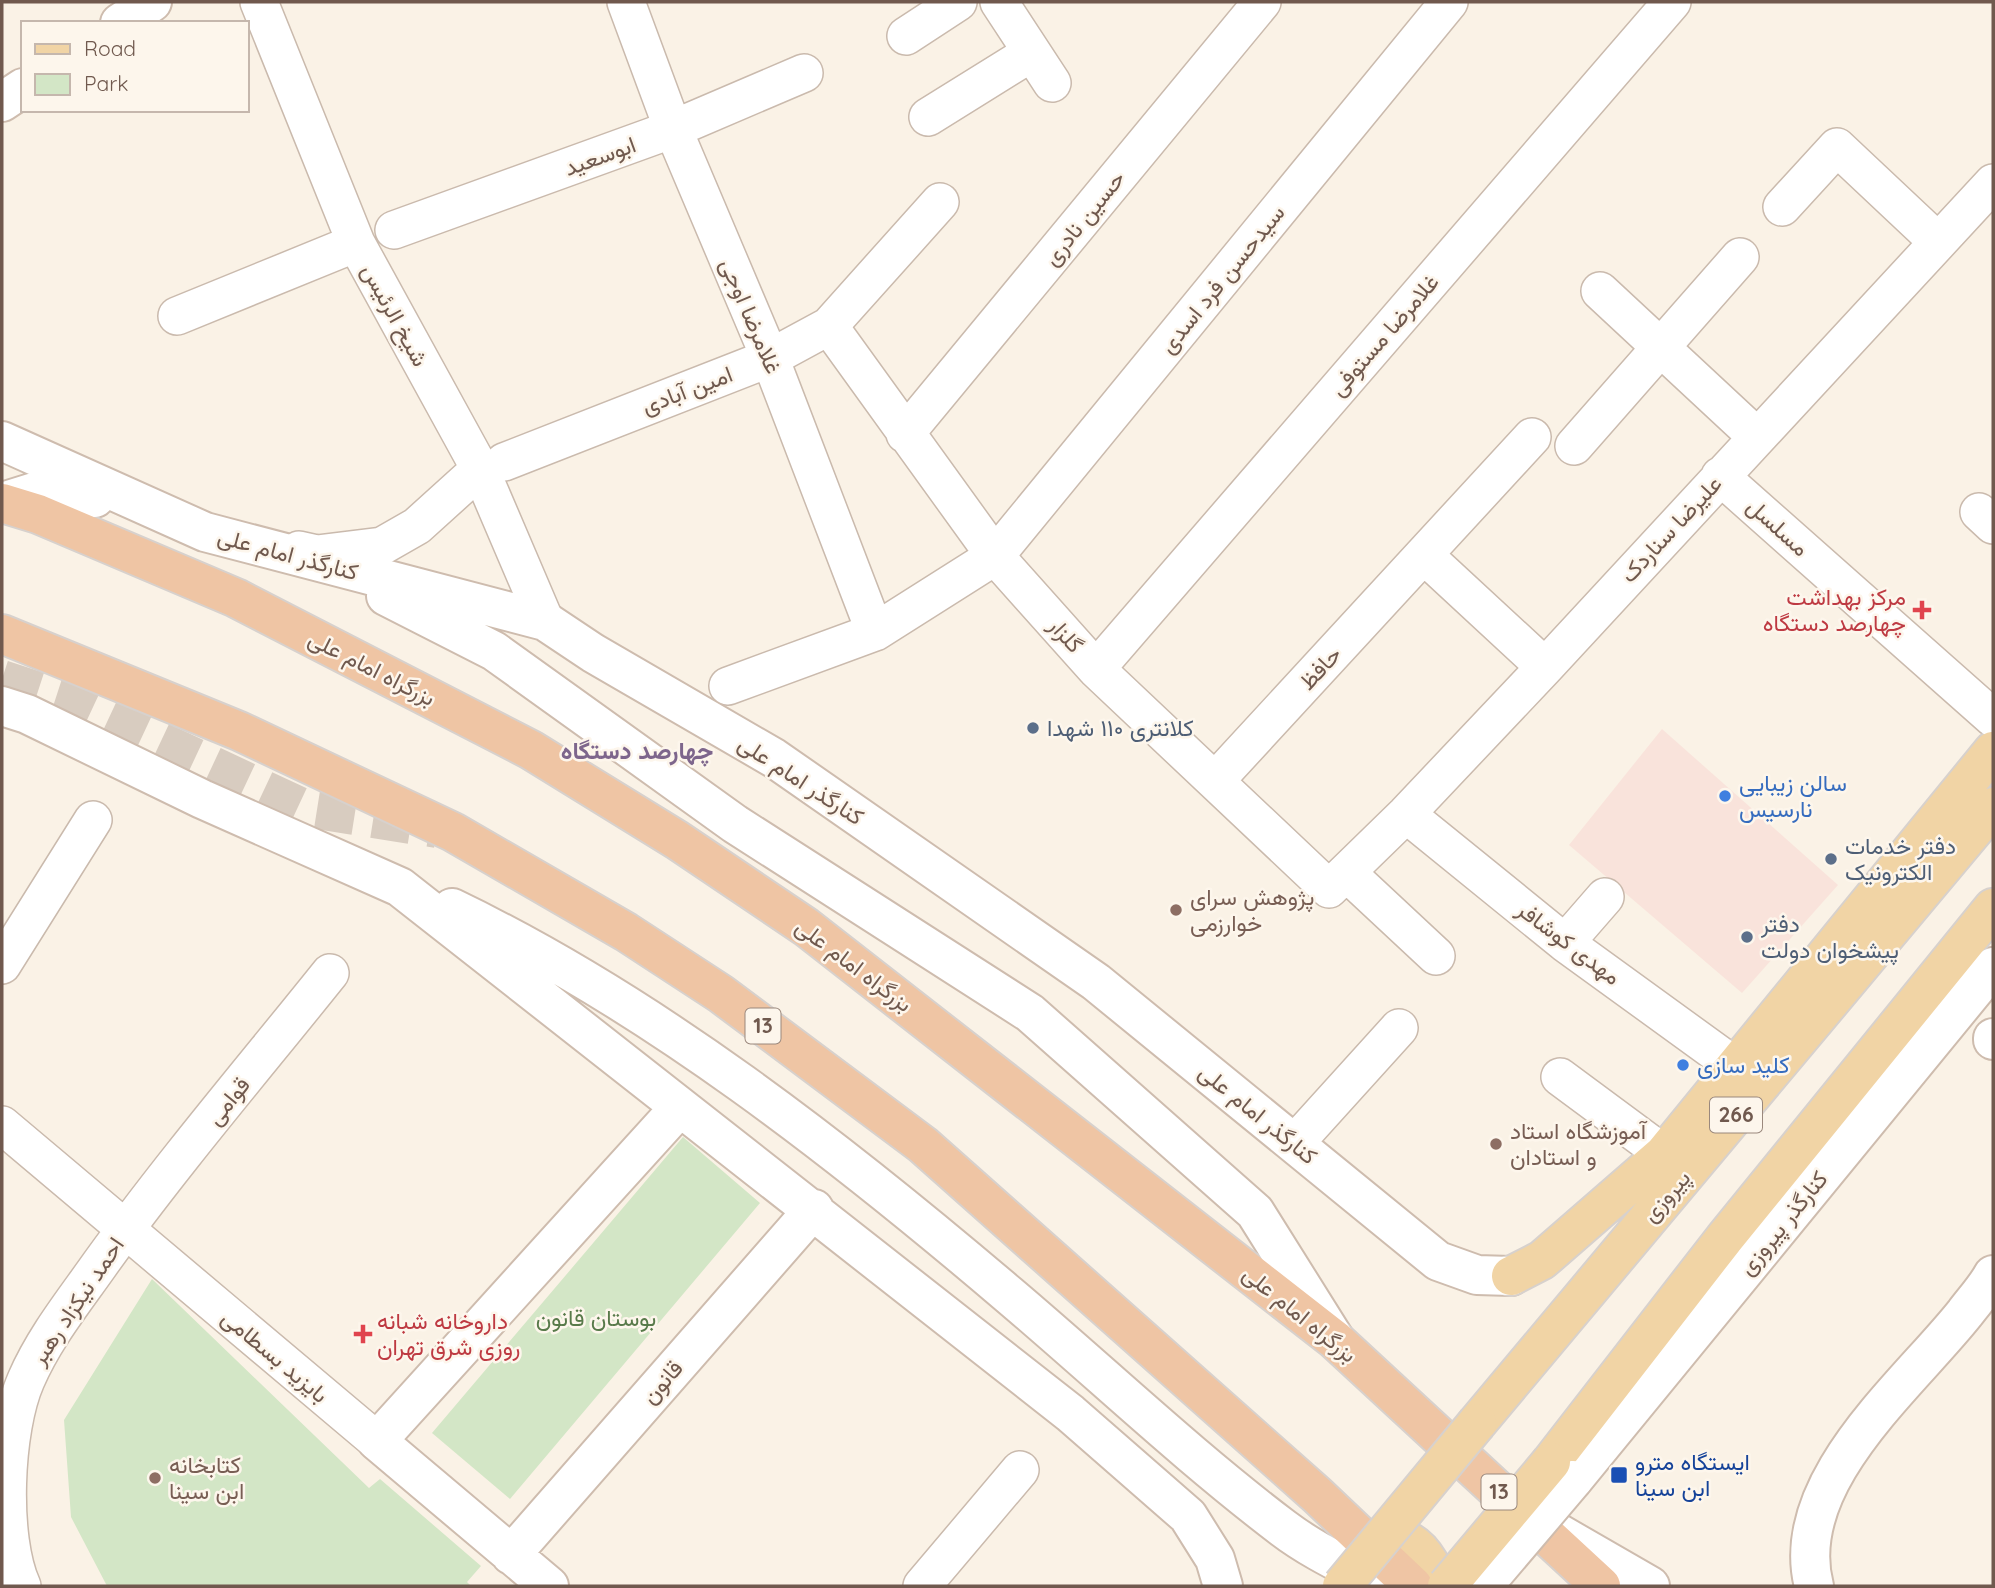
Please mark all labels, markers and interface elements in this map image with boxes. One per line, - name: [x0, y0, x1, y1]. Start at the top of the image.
- legend: [21, 21, 248, 112]
- text: Road: [84, 35, 136, 61]
- text: Park: [84, 70, 128, 96]
- street label: ابوسعید: [560, 129, 640, 183]
- street label: حسین نادری: [1036, 164, 1132, 272]
- street label: سیدحسن فرد اسدی: [1153, 198, 1291, 360]
- street label: غلامرضا اوجی: [713, 254, 789, 378]
- street label: شیخ الرئیس: [354, 258, 435, 372]
- street label: غلامرضا مستوفی: [1323, 268, 1445, 402]
- street label: امین آبادی: [637, 359, 736, 420]
- street label: علیرضا سناردک: [1614, 469, 1728, 589]
- street label: مسلسل: [1741, 491, 1815, 562]
- street label: کنارگذر امام علی: [215, 521, 361, 587]
- place label: مرکز بهداشت چهارصد دستگاه: [1763, 582, 1906, 639]
- marker: مرکز بهداشت چهارصد دستگاه: [1912, 600, 1932, 620]
- street label: گلزار: [1041, 610, 1090, 659]
- street label: بزرگراه امام علی: [303, 623, 441, 713]
- street label: حافظ: [1292, 640, 1347, 696]
- place label: کلانتری ۱۱۰ شهدا: [1047, 713, 1194, 743]
- marker: کلانتری ۱۱۰ شهدا: [1025, 720, 1041, 736]
- street label: کنارگذر امام علی: [732, 728, 870, 832]
- district label: چهارصد دستگاه: [561, 735, 713, 767]
- place label: سالن زیبایی نارسیس: [1739, 768, 1847, 824]
- marker: سالن زیبایی نارسیس: [1717, 788, 1733, 804]
- place label: دفتر خدمات الکترونیک: [1845, 831, 1956, 887]
- marker: دفتر خدمات الکترونیک: [1823, 851, 1839, 867]
- place label: پژوهش سرای خوارزمی: [1190, 882, 1314, 938]
- street label: مهدی کوشافر: [1510, 894, 1627, 992]
- marker: پژوهش سرای خوارزمی: [1168, 902, 1184, 918]
- place label: دفتر پیشخوان دولت: [1760, 909, 1899, 966]
- street label: بزرگراه امام علی: [790, 911, 918, 1019]
- marker: دفتر پیشخوان دولت: [1739, 929, 1755, 945]
- road number: 13: [746, 1009, 780, 1044]
- place label: کلید سازی: [1697, 1050, 1790, 1080]
- street label: کنارگذر امام علی: [1193, 1057, 1323, 1171]
- marker: کلید سازی: [1675, 1057, 1691, 1073]
- street label: قوامی: [199, 1071, 257, 1131]
- road number: 266: [1710, 1098, 1762, 1132]
- place label: آموزشگاه استاد و استادان: [1510, 1116, 1648, 1171]
- marker: آموزشگاه استاد و استادان: [1488, 1136, 1504, 1152]
- street label: پیروزی: [1635, 1164, 1698, 1229]
- street label: کنارگذر پیروزی: [1732, 1164, 1835, 1282]
- street label: احمد نیکزاد رهبر: [23, 1231, 131, 1372]
- street label: بزرگراه امام علی: [1237, 1259, 1363, 1369]
- street label: بایزید بسطامی: [215, 1303, 335, 1409]
- park label: بوستان قانون: [536, 1303, 656, 1333]
- place label: داروخانه شبانه روزی شرق تهران: [377, 1306, 520, 1362]
- marker: داروخانه شبانه روزی شرق تهران: [355, 1326, 371, 1342]
- street label: قانون: [635, 1354, 689, 1410]
- place label: ایستگاه مترو ابن سینا: [1635, 1447, 1750, 1502]
- place label: کتابخانه ابن سینا: [169, 1450, 244, 1505]
- marker: ایستگاه مترو ابن سینا: [1609, 1465, 1629, 1485]
- marker: کتابخانه ابن سینا: [147, 1470, 163, 1486]
- road number: 13: [1482, 1474, 1516, 1510]

